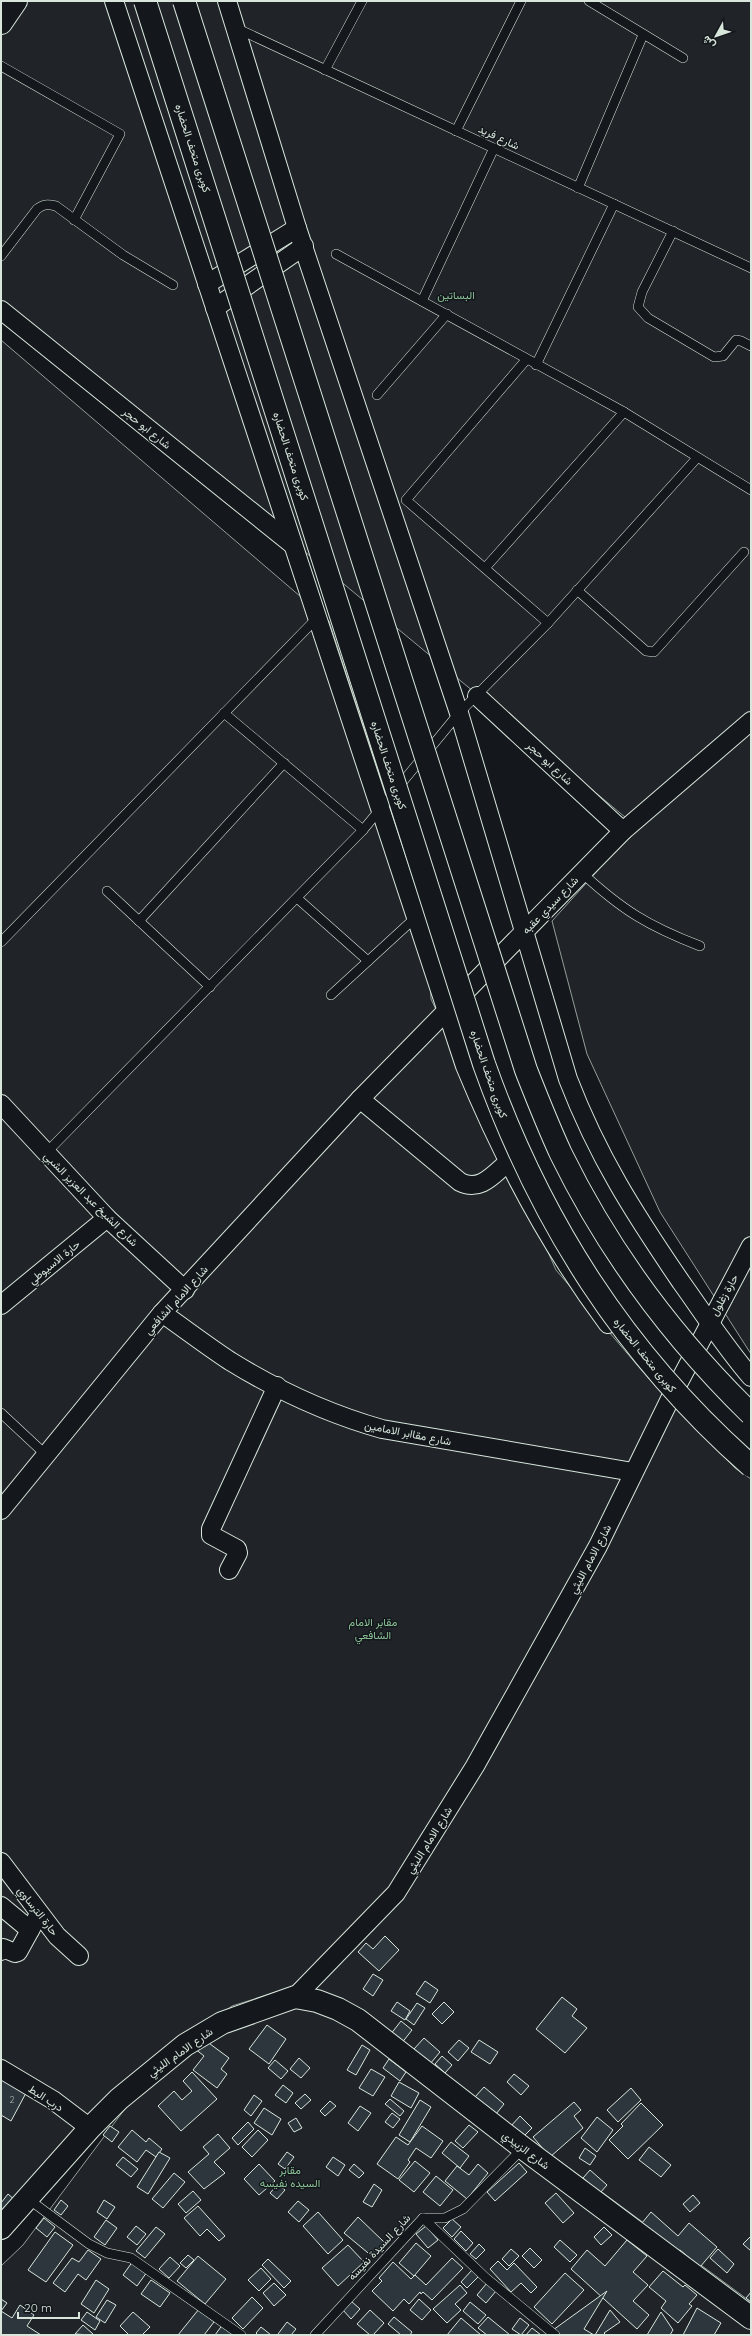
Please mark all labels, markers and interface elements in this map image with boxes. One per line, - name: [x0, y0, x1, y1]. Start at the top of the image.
- north arrow: [696, 16, 736, 56]
- text: ش: [699, 33, 718, 52]
- street label: كوبرى متحف الحضاره: [172, 102, 214, 194]
- street label: شارع فريد: [476, 121, 522, 154]
- park label: البساتين: [437, 288, 475, 302]
- street label: شارع ابو حجر: [119, 404, 174, 453]
- street label: كوبرى متحف الحضاره: [270, 410, 312, 502]
- street label: كوبرى متحف الحضاره: [368, 719, 410, 811]
- street label: شارع ابو حجر: [523, 737, 576, 789]
- street label: شارع سيدي عقبه: [519, 873, 584, 939]
- street label: كوبرى متحف الحضاره: [467, 1028, 511, 1120]
- street label: شارع الشيخ عبد العزيز الشبي: [39, 1149, 141, 1252]
- street label: حارة الاسيوطي: [25, 1237, 85, 1289]
- street label: شارع الامام الشافعي: [141, 1262, 213, 1340]
- street label: حارة زغلول: [707, 1272, 741, 1318]
- street label: كوبرى متحف الحضاره: [611, 1315, 680, 1395]
- street label: شارع مقاابر الامامين: [363, 1418, 453, 1449]
- street label: شارع الامام الليثي: [566, 1522, 617, 1597]
- park label: مقابر الامام الشافعي: [349, 1615, 398, 1645]
- street label: شارع الامام الليثي: [403, 1804, 458, 1878]
- street label: حارة الترساوي: [12, 1884, 62, 1940]
- street label: شارع الامام الليثي: [145, 2024, 217, 2082]
- street label: درب البط: [26, 2082, 66, 2114]
- house number: 2: [10, 2094, 15, 2105]
- street label: شارع الزبيدي: [498, 2128, 553, 2175]
- park label: مقابر السيده نفيسه: [260, 2163, 320, 2190]
- street label: شارع السيدة نفيسه: [345, 2211, 414, 2284]
- scale bar: [18, 2294, 79, 2320]
- text: 20 m: [24, 2300, 52, 2315]

